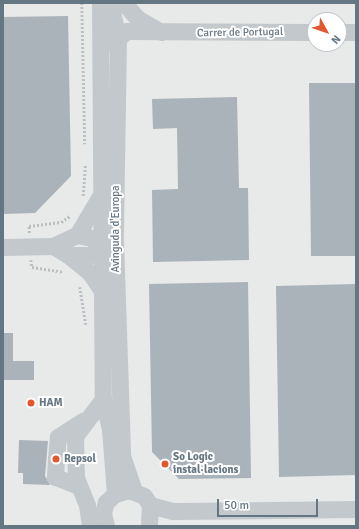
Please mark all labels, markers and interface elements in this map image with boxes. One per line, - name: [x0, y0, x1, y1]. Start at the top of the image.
- north arrow: [307, 12, 347, 52]
- street label: Carrer de Portugal: [197, 26, 283, 40]
- text: N: [328, 32, 343, 47]
- street label: Avinguda d'Europa: [109, 185, 123, 273]
- place label: HAM: [39, 396, 63, 410]
- marker: HAM: [26, 398, 36, 408]
- place label: So Logic instal·lacions: [173, 451, 238, 477]
- place label: Repsol: [64, 452, 96, 466]
- marker: Repsol: [51, 454, 61, 464]
- marker: So Logic instal·lacions: [160, 459, 170, 469]
- scale bar: [219, 491, 320, 517]
- text: 50 m: [224, 498, 249, 513]

